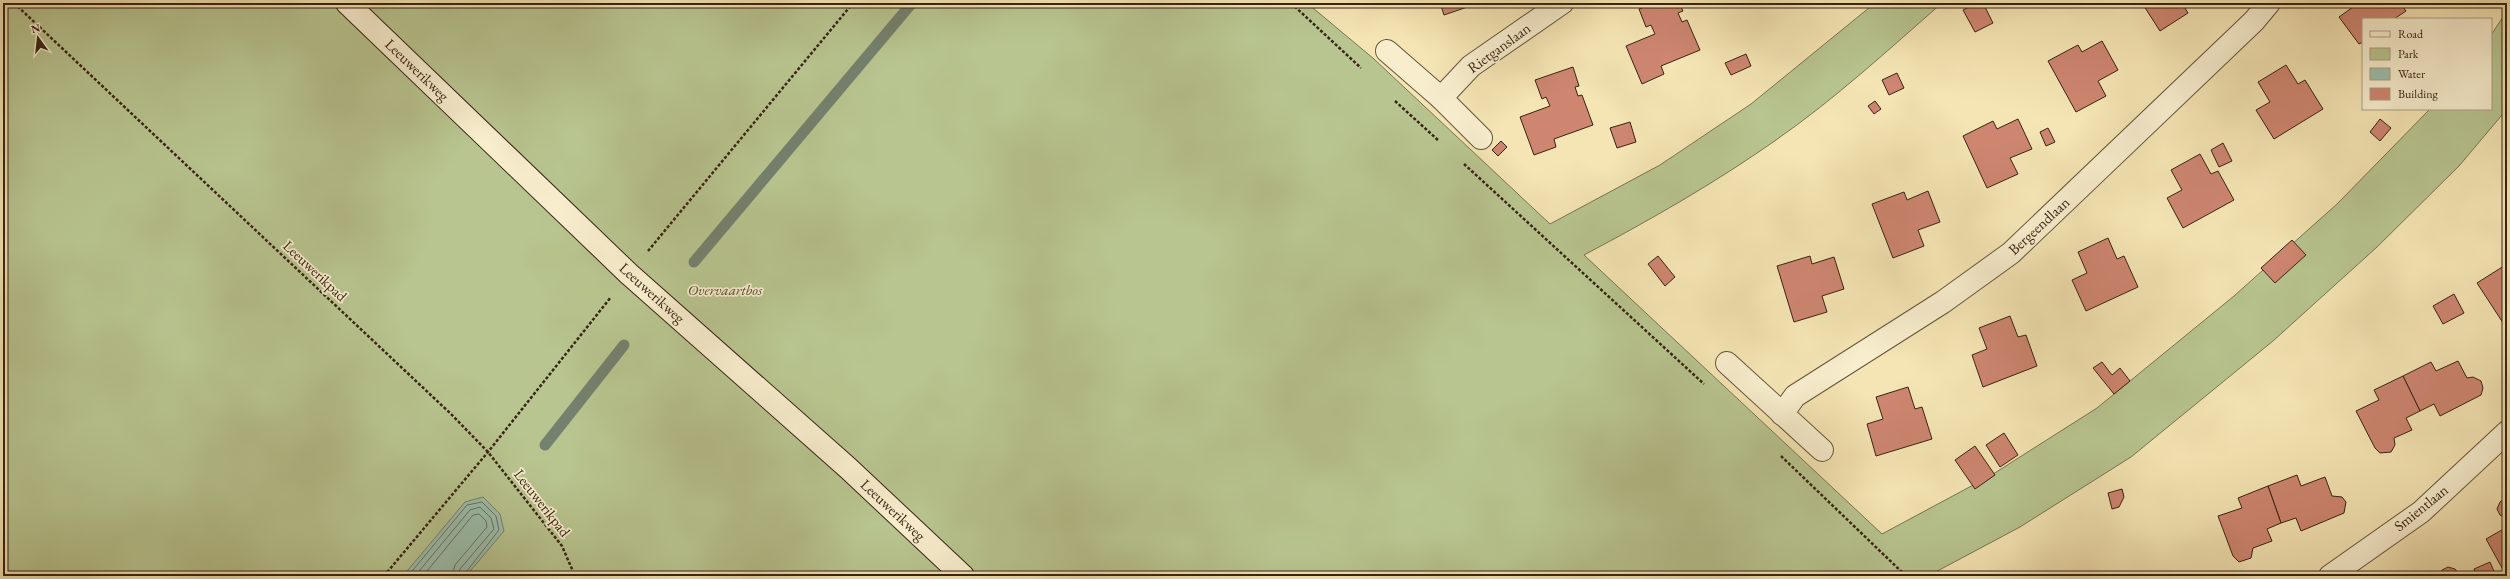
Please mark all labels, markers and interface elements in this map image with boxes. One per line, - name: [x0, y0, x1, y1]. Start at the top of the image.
- north arrow: [18, 18, 58, 58]
- street label: Rietganslaan: [1463, 18, 1534, 77]
- legend: [2362, 18, 2492, 110]
- text: N: [29, 20, 42, 36]
- text: Road: [2398, 26, 2424, 42]
- street label: Leeuwerikweg: [381, 34, 454, 105]
- text: Park: [2398, 46, 2419, 62]
- text: Water: [2398, 66, 2425, 82]
- text: Building: [2398, 86, 2439, 102]
- street label: Bergeendlaan: [2004, 192, 2073, 259]
- street label: Leeuwerikpad: [279, 236, 352, 305]
- street label: Leeuwerikweg: [616, 258, 689, 327]
- park label: Overvaartbos: [688, 280, 763, 299]
- street label: Leeuwerikpad: [510, 465, 575, 541]
- street label: Leeuwerikweg: [857, 475, 930, 545]
- street label: Smientlaan: [2390, 480, 2452, 535]

